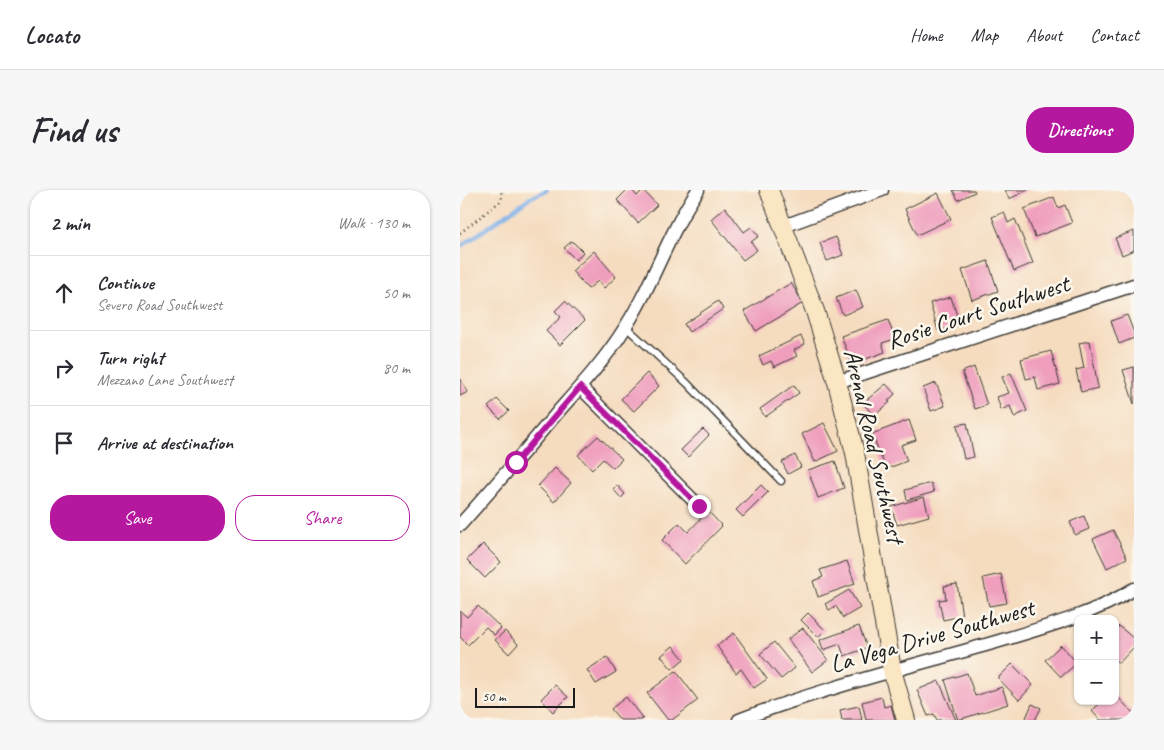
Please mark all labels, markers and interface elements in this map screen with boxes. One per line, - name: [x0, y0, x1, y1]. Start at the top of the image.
- text: Locato: [25, 20, 79, 50]
- text: Home: [910, 24, 943, 46]
- text: Map: [971, 24, 998, 46]
- text: About: [1026, 24, 1062, 46]
- text: Contact: [1090, 24, 1139, 46]
- button: Directions: [1026, 107, 1134, 153]
- text: Find us: [30, 108, 117, 153]
- text: 2 min: [50, 210, 90, 236]
- text: Walk · 130 m: [338, 213, 410, 233]
- street label: Rosie Court Southwest: [883, 267, 1076, 357]
- text: Continue: [97, 271, 154, 295]
- icon: ahead: [50, 279, 78, 307]
- text: 50 m: [383, 283, 410, 303]
- text: Severo Road Southwest: [97, 295, 222, 315]
- text: Turn right: [97, 346, 164, 370]
- street label: Arenal Road Southwest: [836, 346, 913, 549]
- icon: right: [50, 354, 78, 382]
- text: 80 m: [383, 358, 410, 378]
- text: Mezzano Lane Southwest: [97, 370, 233, 390]
- icon: arrive: [50, 429, 78, 457]
- text: Arrive at destination: [97, 431, 233, 455]
- route start: [505, 451, 528, 474]
- button: Save: [50, 495, 225, 541]
- button: Share: [235, 495, 410, 541]
- route end: [688, 495, 711, 518]
- street label: La Vega Drive Southwest: [826, 591, 1040, 680]
- map controls: [1074, 615, 1119, 705]
- button: +: [1074, 615, 1119, 660]
- button: −: [1074, 660, 1119, 705]
- scale bar: [475, 685, 575, 708]
- text: 50 m: [482, 688, 506, 705]

